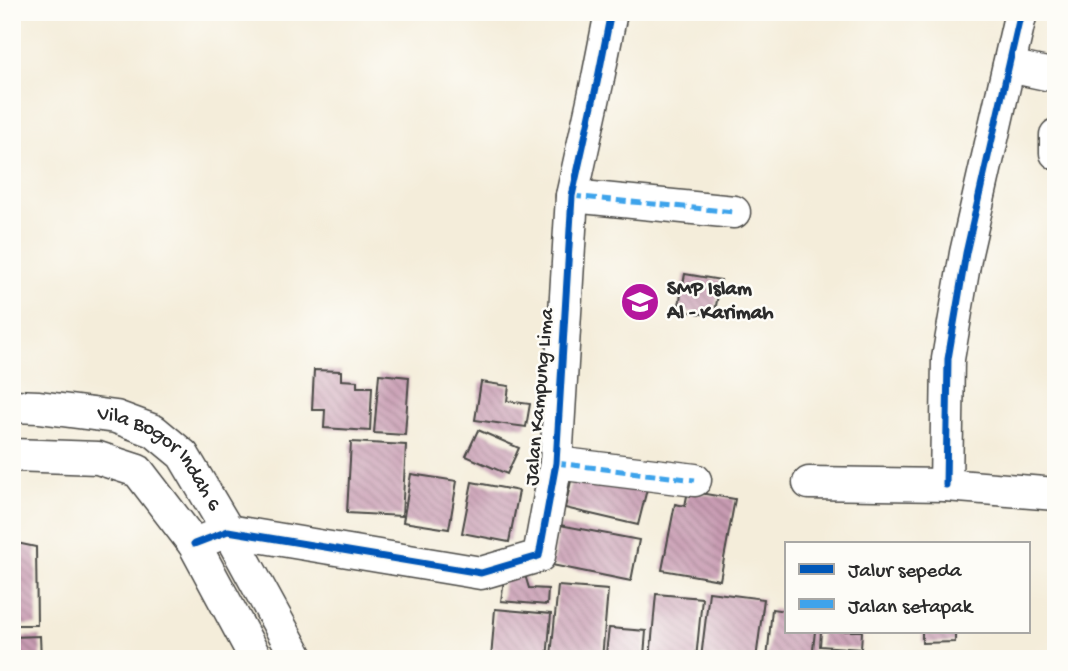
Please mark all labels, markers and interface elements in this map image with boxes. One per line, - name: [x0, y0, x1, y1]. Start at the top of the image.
- place label: SMP Islam Al - Karimah: [666, 278, 774, 327]
- school or university icon: SMP Islam Al - Karimah: [619, 281, 661, 323]
- street label: Jalan Kampung Lima: [521, 306, 561, 487]
- street label: Vila Bogor Indah 6: [95, 402, 226, 516]
- legend: [785, 542, 1030, 632]
- text: Jalur sepeda: [848, 560, 963, 585]
- text: Jalan setapak: [848, 596, 975, 621]

